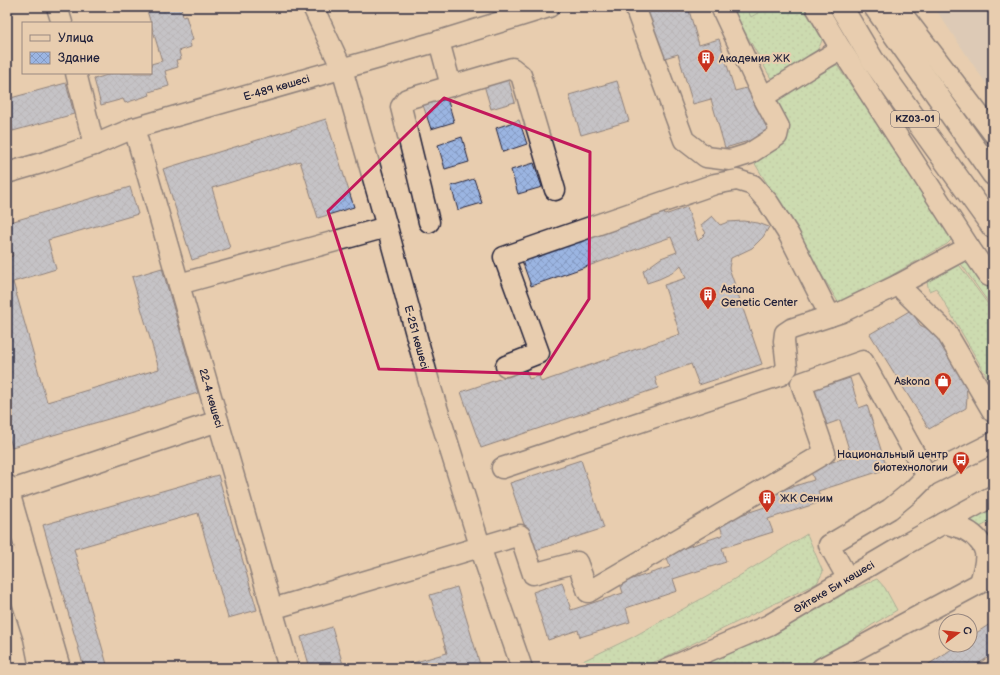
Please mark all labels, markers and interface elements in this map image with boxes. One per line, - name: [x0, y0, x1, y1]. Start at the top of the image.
- legend: [22, 22, 152, 74]
- text: Улица: [58, 31, 94, 46]
- building icon: Академия ЖК: [696, 48, 716, 73]
- text: Здание: [58, 51, 100, 66]
- place label: Академия ЖК: [718, 52, 791, 65]
- street label: Е-489 көшесі: [242, 72, 311, 103]
- road number: KZ03-01: [891, 111, 939, 127]
- place label: Astana Genetic Center: [721, 283, 798, 309]
- building icon: Astana Genetic Center: [698, 285, 718, 310]
- street label: Е-251 көшесі: [402, 304, 432, 371]
- street label: 22-4 көшесі: [197, 367, 226, 429]
- shop icon: Askona: [933, 371, 953, 396]
- place label: Askona: [894, 375, 930, 388]
- place label: Национальный центр биотехнологии: [837, 448, 949, 474]
- bus stop icon: Национальный центр биотехнологии: [951, 450, 971, 475]
- building icon: ЖК Сеним: [757, 488, 777, 513]
- place label: ЖК Сеним: [780, 492, 833, 505]
- street label: Әйтеке Би көшесі: [791, 558, 877, 616]
- north arrow: [938, 613, 978, 653]
- text: С: [960, 625, 975, 636]

